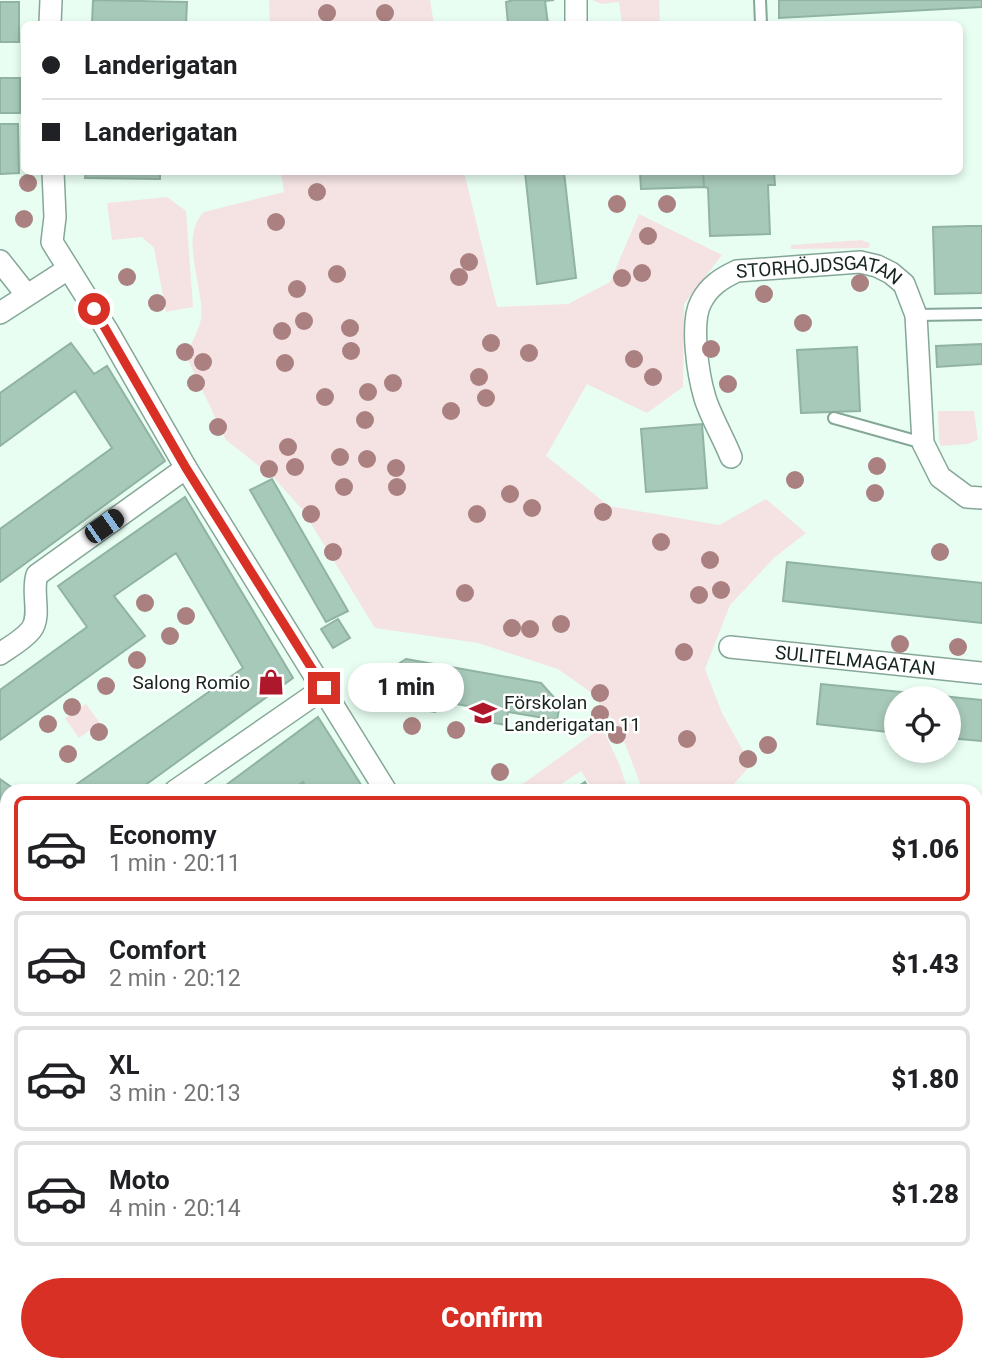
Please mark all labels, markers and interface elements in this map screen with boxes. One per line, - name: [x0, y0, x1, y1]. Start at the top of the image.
- text: Landerigatan: [84, 50, 238, 80]
- text: Landerigatan: [84, 117, 238, 147]
- street label: STORHÖJDSGATAN: [735, 250, 907, 289]
- route start: [78, 293, 110, 325]
- car: [81, 505, 128, 547]
- street label: SULITELMAGATAN: [774, 640, 937, 680]
- callout: 1 min: [348, 664, 464, 712]
- shop icon: Salong Romio: [256, 667, 286, 697]
- place label: Salong Romio: [132, 671, 250, 694]
- route end: [308, 672, 340, 704]
- text: 1 min: [377, 674, 435, 701]
- map controls: [884, 686, 961, 763]
- button: locate: [884, 686, 961, 763]
- place label: Förskolan Landerigatan 11: [504, 691, 641, 736]
- school or university icon: Förskolan Landerigatan 11: [468, 698, 498, 728]
- icon: car: [25, 817, 88, 880]
- text: Economy: [109, 820, 216, 850]
- text: $1.06: [891, 834, 959, 864]
- text: 1 min · 20:11: [109, 850, 241, 877]
- icon: car: [25, 932, 88, 995]
- text: Comfort: [109, 935, 206, 965]
- text: $1.43: [891, 949, 959, 979]
- text: 2 min · 20:12: [109, 965, 241, 992]
- icon: car: [25, 1047, 88, 1110]
- text: XL: [109, 1050, 140, 1080]
- text: $1.80: [891, 1064, 959, 1094]
- text: 3 min · 20:13: [109, 1080, 241, 1107]
- icon: car: [25, 1162, 88, 1225]
- text: Moto: [109, 1165, 170, 1195]
- text: $1.28: [891, 1179, 959, 1209]
- text: 4 min · 20:14: [109, 1195, 241, 1222]
- button: Confirm: [21, 1278, 963, 1358]

